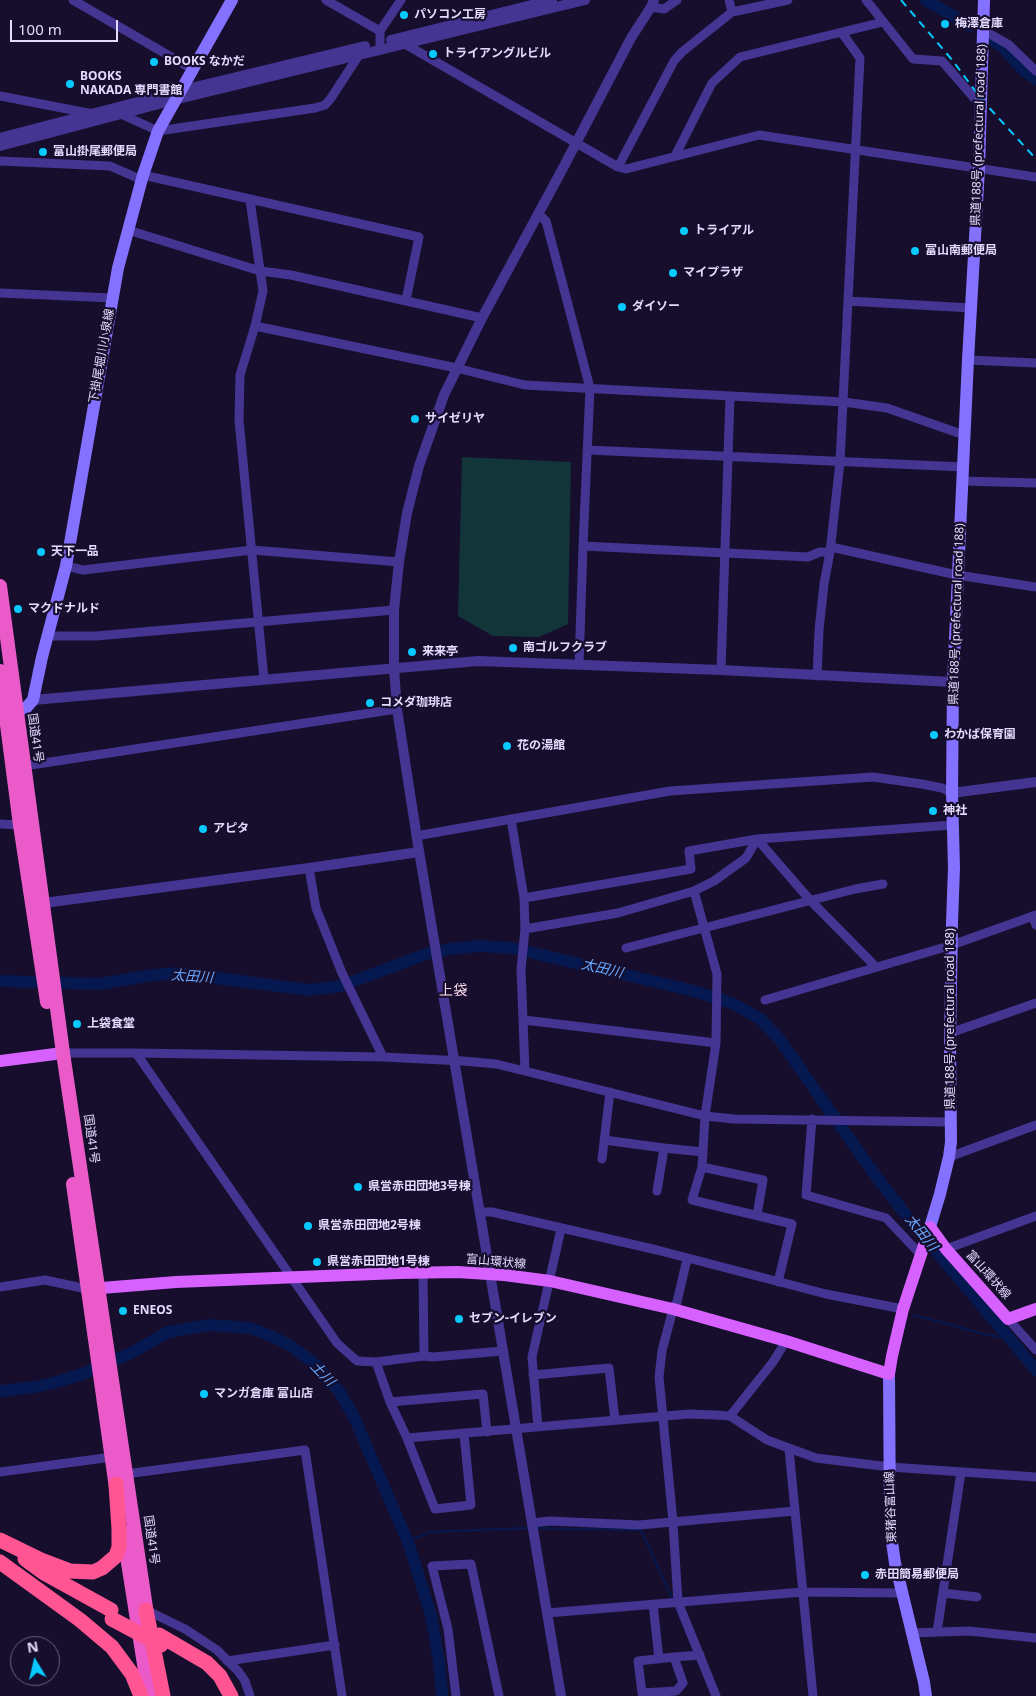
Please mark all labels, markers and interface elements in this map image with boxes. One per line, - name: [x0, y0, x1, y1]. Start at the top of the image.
- place label: パソコン工房: [414, 8, 486, 22]
- marker: パソコン工房: [398, 9, 410, 21]
- scale bar: [12, 10, 120, 42]
- place label: 梅澤倉庫: [955, 17, 1003, 31]
- marker: 梅澤倉庫: [939, 18, 951, 30]
- text: 100 m: [18, 19, 62, 39]
- street label: 県道188号 (prefectural road 188): [969, 44, 989, 226]
- place label: トライアングルビル: [443, 47, 551, 61]
- marker: トライアングルビル: [427, 48, 439, 60]
- place label: BOOKS なかだ: [164, 55, 245, 69]
- marker: BOOKS なかだ: [148, 56, 160, 68]
- place label: BOOKS NAKADA 専門書館: [80, 70, 182, 98]
- marker: BOOKS NAKADA 専門書館: [64, 78, 76, 90]
- place label: 富山掛尾郵便局: [53, 145, 137, 159]
- marker: 富山掛尾郵便局: [37, 146, 49, 158]
- place label: トライアル: [694, 224, 754, 238]
- marker: トライアル: [678, 225, 690, 237]
- place label: 富山南郵便局: [925, 244, 997, 258]
- marker: 富山南郵便局: [909, 245, 921, 257]
- place label: マイプラザ: [683, 266, 743, 280]
- marker: マイプラザ: [667, 267, 679, 279]
- place label: ダイソー: [632, 300, 680, 314]
- marker: ダイソー: [616, 301, 628, 313]
- street label: 下掛尾堀川小泉線: [87, 307, 117, 405]
- place label: サイゼリヤ: [425, 412, 485, 426]
- marker: サイゼリヤ: [409, 413, 421, 425]
- street label: 県道188号 (prefectural road 188): [947, 523, 967, 705]
- place label: 天下一品: [51, 545, 99, 559]
- marker: 天下一品: [35, 546, 47, 558]
- place label: マクドナルド: [28, 602, 100, 616]
- marker: マクドナルド: [12, 603, 24, 615]
- place label: 南ゴルフクラブ: [523, 641, 607, 655]
- marker: 南ゴルフクラブ: [507, 642, 519, 654]
- place label: 来来亭: [422, 645, 458, 659]
- marker: 来来亭: [406, 646, 418, 658]
- place label: コメダ珈琲店: [380, 696, 452, 710]
- marker: コメダ珈琲店: [364, 697, 376, 709]
- street label: 国道41号: [24, 712, 46, 764]
- place label: わかば保育園: [944, 728, 1016, 742]
- marker: わかば保育園: [928, 729, 940, 741]
- place label: 花の湯館: [517, 739, 565, 753]
- marker: 花の湯館: [501, 740, 513, 752]
- place label: 神社: [943, 804, 967, 818]
- marker: 神社: [927, 805, 939, 817]
- place label: アピタ: [213, 822, 249, 836]
- marker: アピタ: [197, 823, 209, 835]
- street label: 県道188号 (prefectural road 188): [944, 928, 958, 1110]
- water label: 太田川: [580, 956, 624, 982]
- water label: 太田川: [170, 967, 214, 987]
- district label: 上袋: [439, 983, 467, 999]
- place label: 上袋食堂: [87, 1017, 135, 1031]
- marker: 上袋食堂: [71, 1018, 83, 1030]
- street label: 国道41号: [80, 1113, 102, 1165]
- place label: 県営赤田団地3号棟: [368, 1180, 471, 1194]
- marker: 県営赤田団地3号棟: [352, 1181, 364, 1193]
- water label: 太田川: [901, 1211, 941, 1255]
- place label: 県営赤田団地2号棟: [318, 1219, 421, 1233]
- marker: 県営赤田団地2号棟: [302, 1220, 314, 1232]
- street label: 富山環状線: [963, 1248, 1013, 1302]
- street label: 富山環状線: [465, 1252, 527, 1272]
- place label: 県営赤田団地1号棟: [327, 1255, 430, 1269]
- marker: 県営赤田団地1号棟: [311, 1256, 323, 1268]
- place label: ENEOS: [133, 1304, 172, 1318]
- marker: ENEOS: [117, 1305, 129, 1317]
- place label: セブン-イレブン: [469, 1312, 557, 1326]
- marker: セブン-イレブン: [453, 1313, 465, 1325]
- water label: 土川: [306, 1358, 338, 1390]
- place label: マンガ倉庫 富山店: [214, 1387, 313, 1401]
- marker: マンガ倉庫 富山店: [198, 1388, 210, 1400]
- street label: 東猪谷富山線: [883, 1471, 899, 1543]
- street label: 国道41号: [140, 1514, 162, 1566]
- place label: 赤田簡易郵便局: [875, 1568, 959, 1582]
- marker: 赤田簡易郵便局: [859, 1569, 871, 1581]
- north arrow: [10, 1636, 60, 1686]
- text: N: [26, 1636, 40, 1657]

